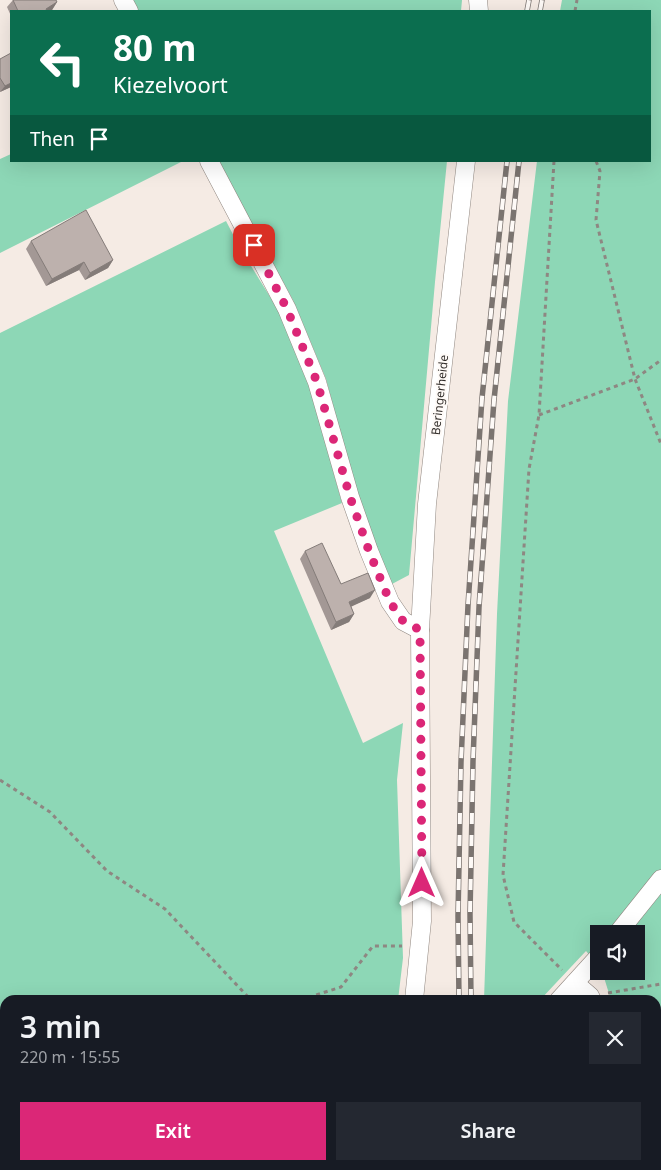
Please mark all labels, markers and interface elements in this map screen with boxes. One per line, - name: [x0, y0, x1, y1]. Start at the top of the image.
- text: 80 m: [113, 24, 196, 71]
- icon: left: [30, 30, 95, 95]
- text: Kiezelvoort: [113, 69, 228, 99]
- icon: arrive: [85, 125, 113, 153]
- text: Then: [30, 126, 75, 152]
- pin: [233, 224, 275, 266]
- icon: arrive: [240, 231, 268, 259]
- street label: Beringerheide: [427, 354, 452, 436]
- position arrow: [395, 856, 447, 908]
- map controls: [590, 925, 645, 980]
- button: sound: [590, 925, 645, 980]
- text: 3 min: [20, 1006, 101, 1047]
- button: close: [589, 1012, 641, 1064]
- text: 220 m · 15:55: [20, 1046, 120, 1068]
- button: Exit: [20, 1102, 326, 1160]
- button: Share: [336, 1102, 641, 1160]

